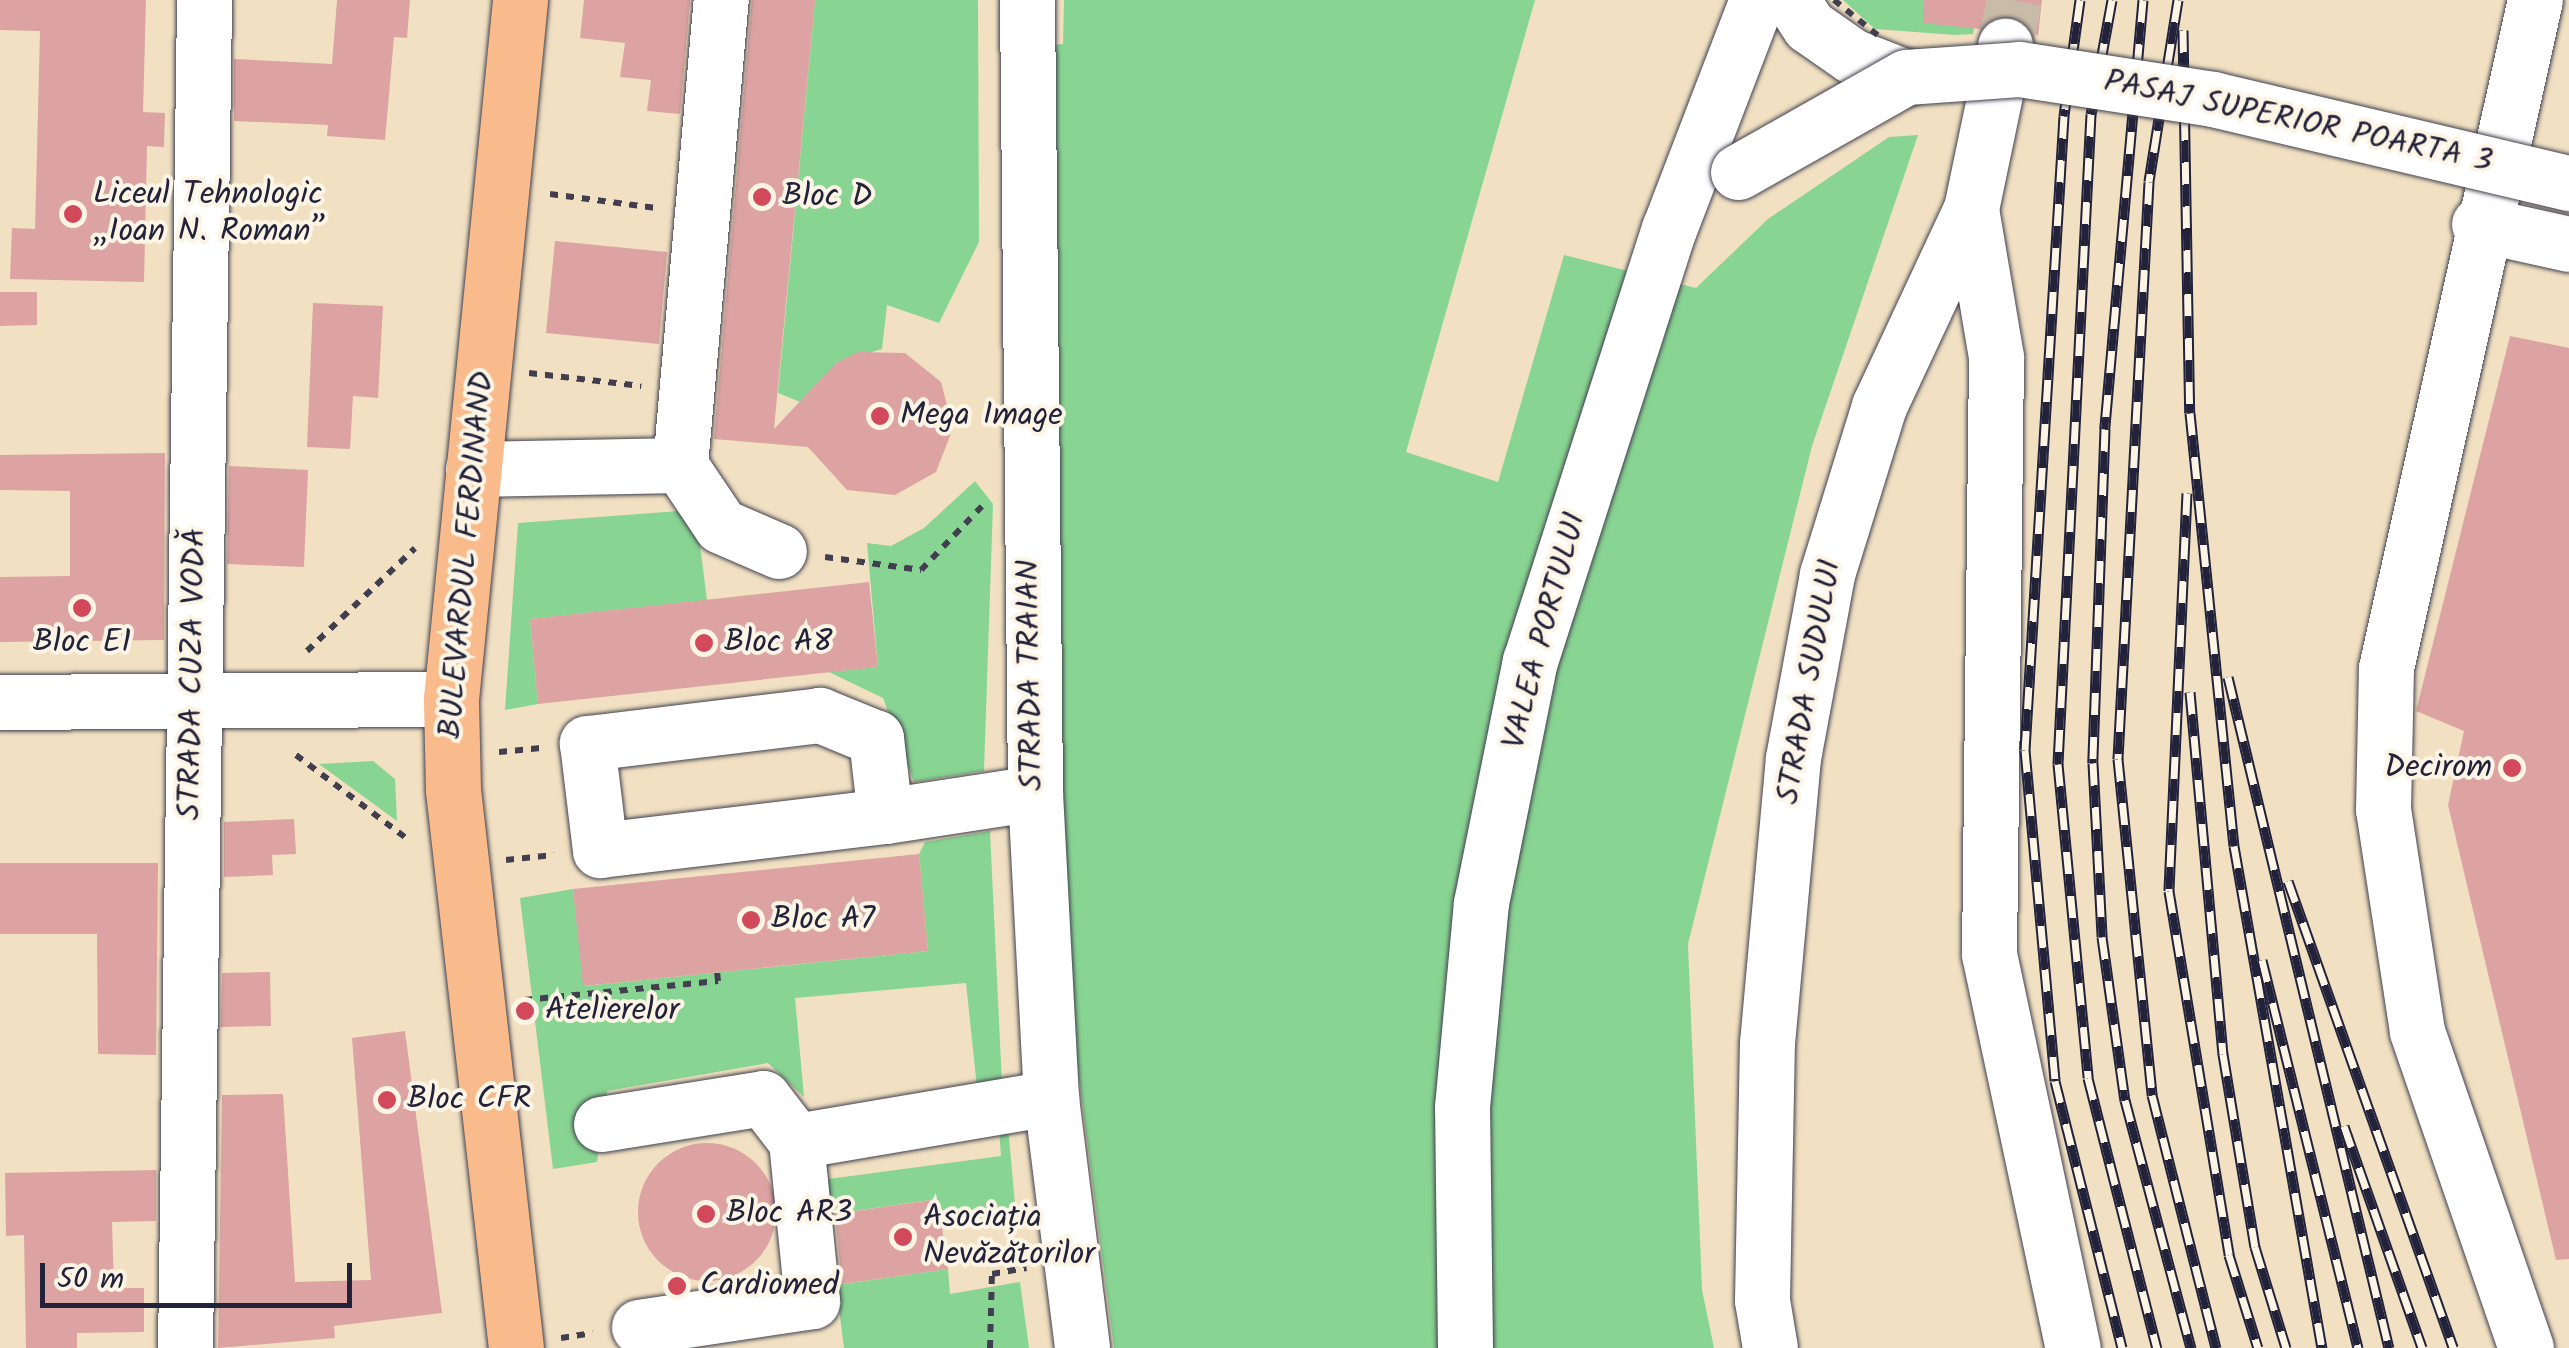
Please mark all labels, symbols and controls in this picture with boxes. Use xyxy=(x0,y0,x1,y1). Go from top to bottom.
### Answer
street label: PASAJ SUPERIOR POARTA 3 xyxy=(2100,63,2496,183)
place label: Liceul Tehnologic „Ioan N. Roman” xyxy=(93,177,326,252)
place label: Bloc D xyxy=(782,178,872,216)
marker: Bloc D xyxy=(751,186,773,208)
marker: Liceul Tehnologic „Ioan N. Roman” xyxy=(62,203,84,225)
street label: BULEVARDUL FERDINAND xyxy=(433,369,503,741)
place label: Mega Image xyxy=(900,397,1063,435)
marker: Mega Image xyxy=(869,405,891,427)
street label: VALEA PORTULUI xyxy=(1496,508,1596,754)
street label: STRADA CUZA VODĂ xyxy=(172,528,216,820)
street label: STRADA SUDULUI xyxy=(1771,557,1851,807)
street label: STRADA TRAIAN xyxy=(1011,559,1053,791)
marker: Bloc E1 xyxy=(71,597,93,619)
place label: Bloc E1 xyxy=(33,624,131,662)
place label: Bloc A8 xyxy=(724,624,833,662)
marker: Bloc A8 xyxy=(693,632,715,654)
place label: Decirom xyxy=(2385,749,2492,787)
marker: Decirom xyxy=(2501,757,2523,779)
place label: Bloc A7 xyxy=(771,901,875,939)
marker: Bloc A7 xyxy=(740,909,762,931)
place label: Atelierelor xyxy=(545,992,679,1030)
marker: Atelierelor xyxy=(514,1000,536,1022)
place label: Bloc CFR xyxy=(407,1081,531,1119)
marker: Bloc CFR xyxy=(376,1089,398,1111)
place label: Bloc AR3 xyxy=(726,1195,852,1233)
place label: Asociația Nevăzătorilor xyxy=(923,1200,1095,1275)
marker: Bloc AR3 xyxy=(695,1203,717,1225)
marker: Asociația Nevăzătorilor xyxy=(892,1226,914,1248)
scale bar xyxy=(45,1243,358,1305)
text: 50 m xyxy=(57,1256,124,1304)
place label: Cardiomed xyxy=(700,1267,839,1305)
marker: Cardiomed xyxy=(664,1273,690,1299)

